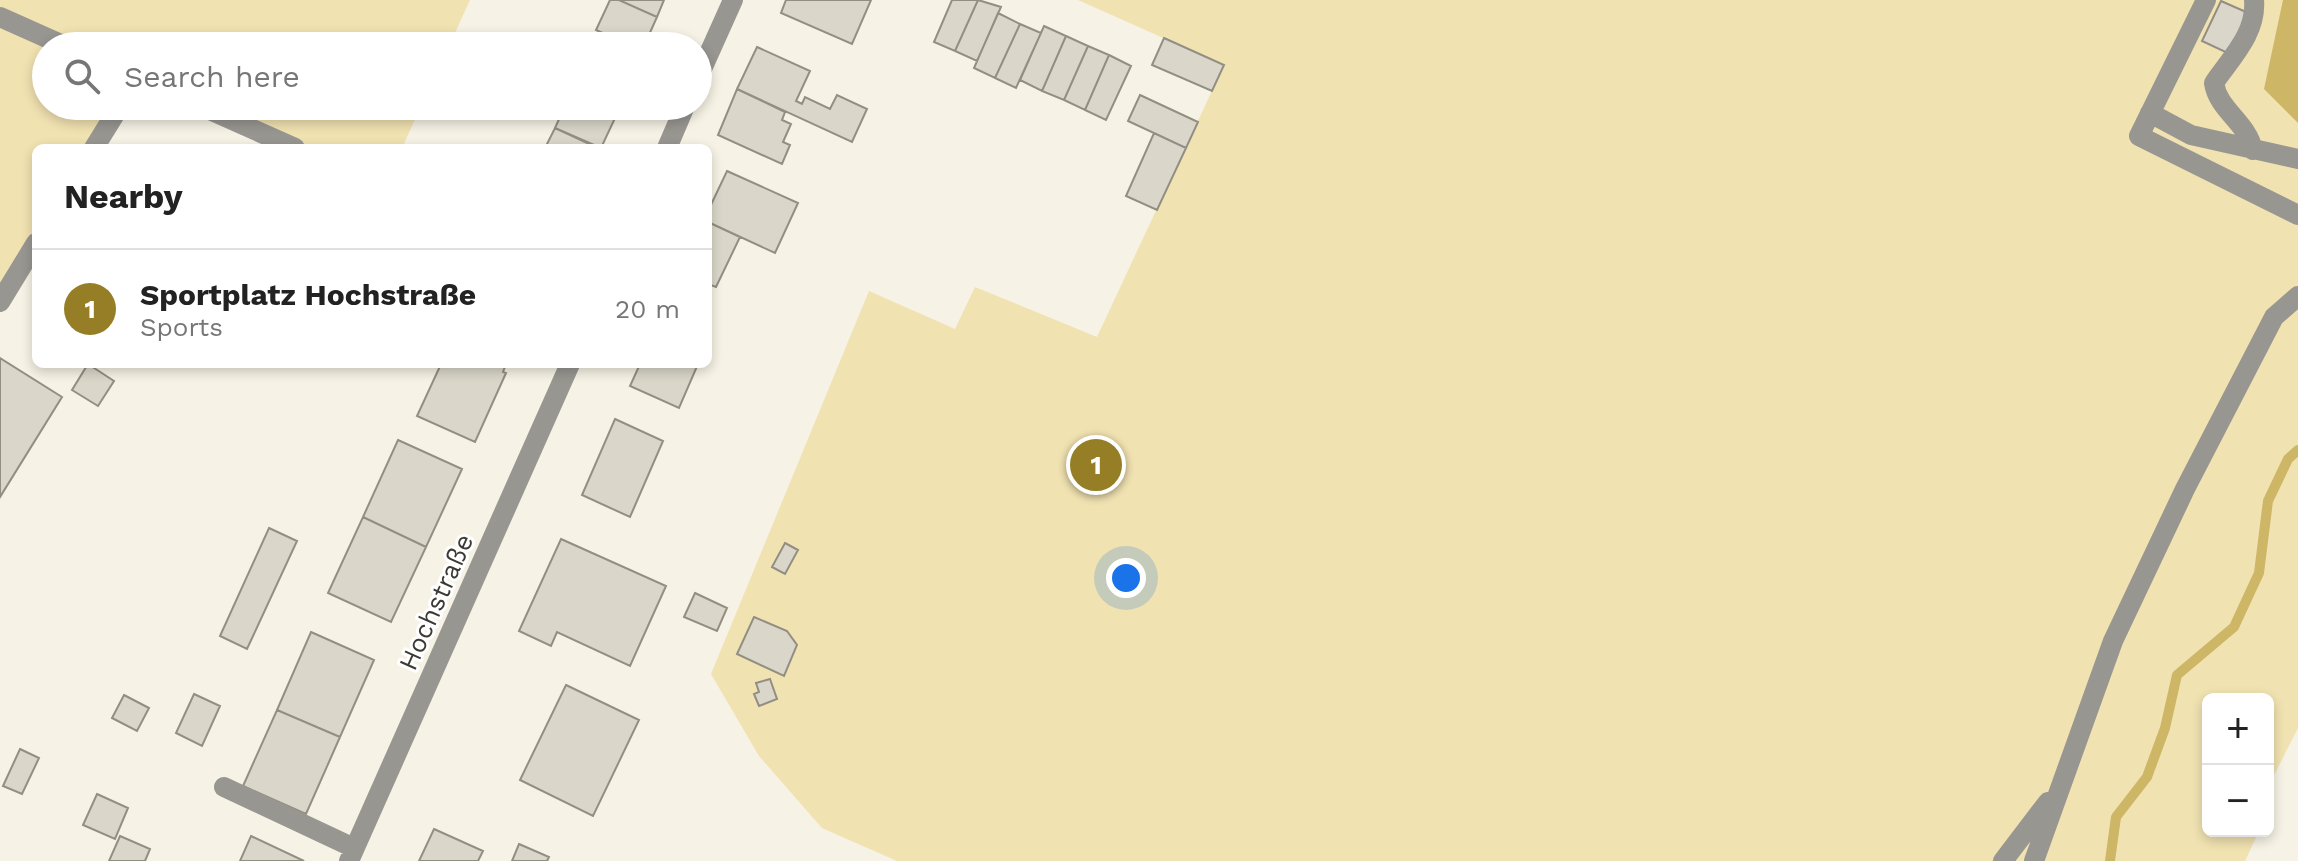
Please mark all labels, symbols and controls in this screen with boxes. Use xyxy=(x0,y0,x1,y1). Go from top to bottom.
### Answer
search box xyxy=(32,32,712,120)
icon: search xyxy=(60,54,104,98)
text: Search here xyxy=(124,59,300,94)
text: Nearby xyxy=(64,176,183,216)
text: Sportplatz Hochstraße xyxy=(140,277,476,312)
text: 1 xyxy=(84,294,96,324)
text: 20 m xyxy=(615,294,680,324)
text: Sports xyxy=(140,312,223,342)
pin: 1 xyxy=(1070,435,1122,495)
street label: Hochstraße xyxy=(393,529,479,675)
your location xyxy=(1106,558,1146,598)
map controls xyxy=(2202,693,2274,837)
button: + xyxy=(2202,693,2274,765)
button: − xyxy=(2202,765,2274,837)

